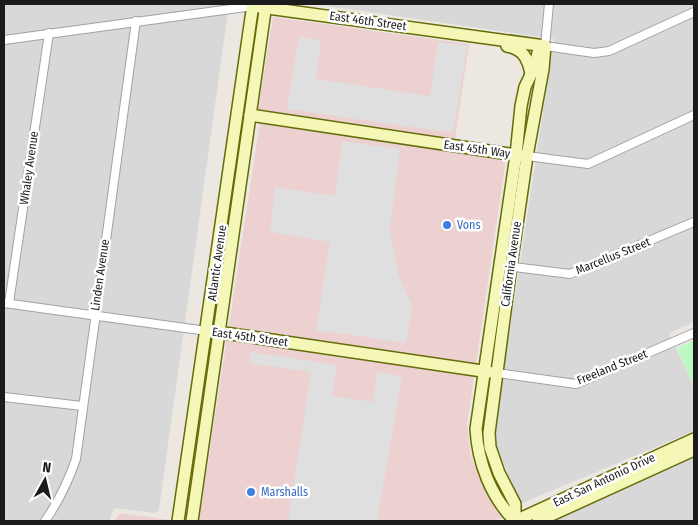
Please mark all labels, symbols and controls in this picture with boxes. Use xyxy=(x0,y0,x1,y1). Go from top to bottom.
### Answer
street label: East 46th Street xyxy=(329,9,407,33)
street label: Whaley Avenue xyxy=(17,130,41,206)
street label: East 45th Way xyxy=(443,137,512,161)
place label: Vons xyxy=(457,218,481,232)
marker: Vons xyxy=(441,219,453,231)
street label: California Avenue xyxy=(498,220,524,308)
street label: Atlantic Avenue xyxy=(205,224,229,302)
street label: Marcellus Street xyxy=(574,235,652,277)
street label: Linden Avenue xyxy=(88,238,112,312)
street label: East 45th Street xyxy=(211,325,289,349)
street label: Freeland Street xyxy=(575,347,649,387)
street label: East San Antonio Drive xyxy=(551,450,657,510)
north arrow xyxy=(20,455,70,505)
text: N xyxy=(41,459,52,477)
place label: Marshalls xyxy=(261,485,308,499)
marker: Marshalls xyxy=(245,486,257,498)

